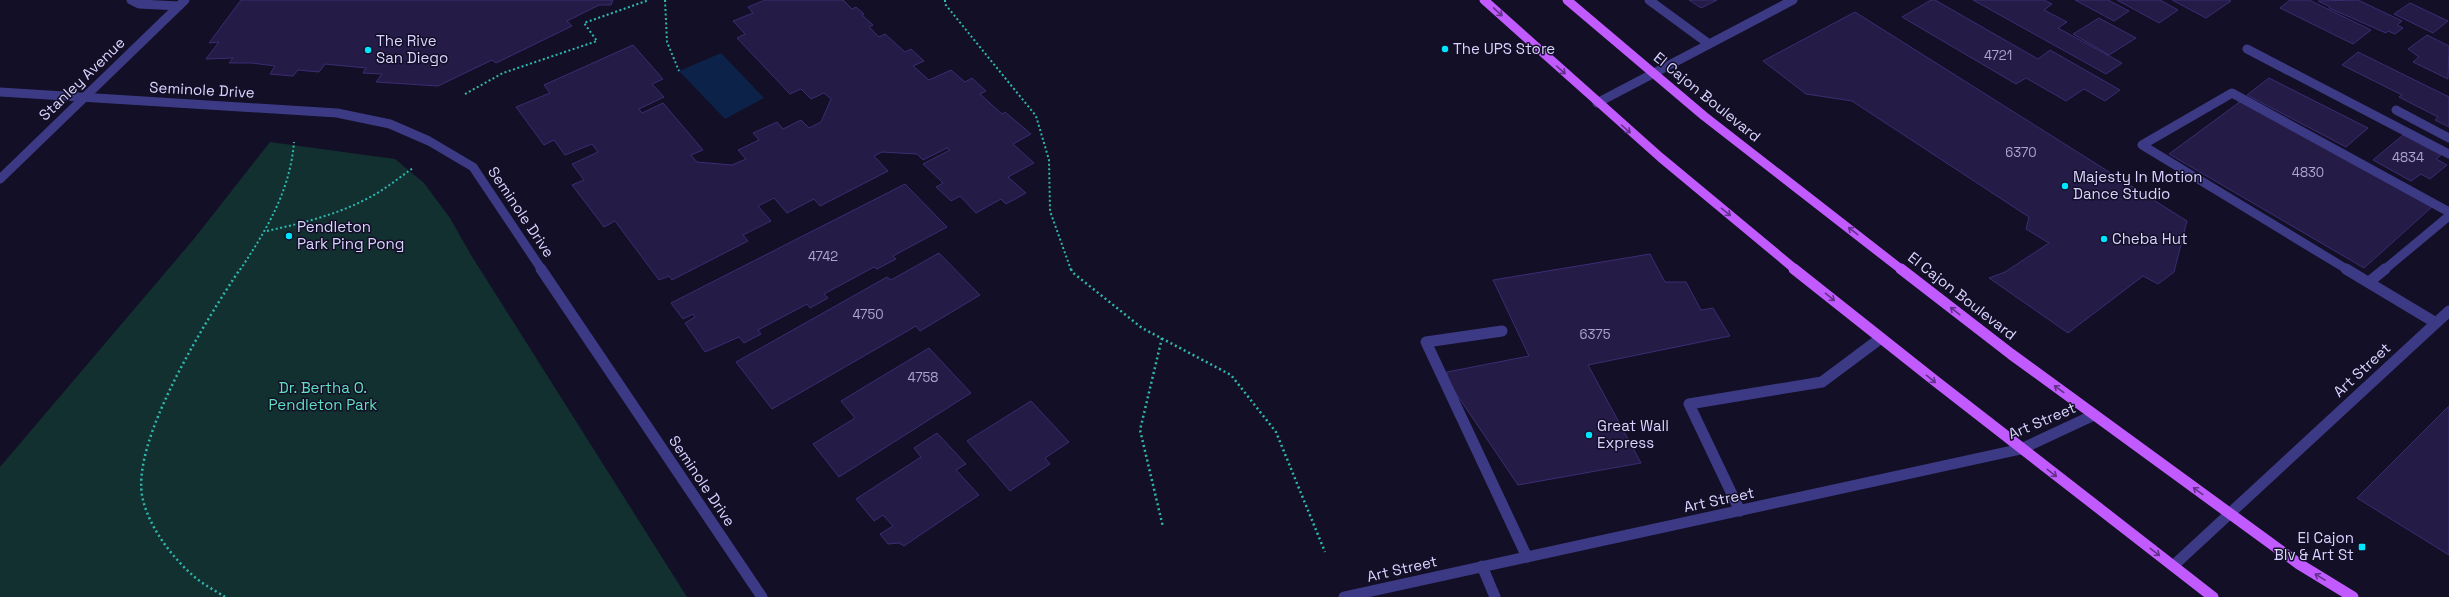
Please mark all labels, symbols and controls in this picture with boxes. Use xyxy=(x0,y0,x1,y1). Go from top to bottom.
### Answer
one-way arrow xyxy=(1493,8,1503,17)
place label: The Rive San Diego xyxy=(376,31,448,67)
street label: Stanley Avenue xyxy=(35,33,129,124)
place label: The UPS Store xyxy=(1453,39,1555,58)
marker: The UPS Store xyxy=(1440,44,1450,54)
marker: The Rive San Diego xyxy=(363,45,373,55)
house number: 4721 xyxy=(1984,47,2012,64)
street label: El Cajon Boulevard xyxy=(1650,48,1765,146)
one-way arrow xyxy=(1555,65,1565,74)
street label: Seminole Drive xyxy=(149,77,255,102)
one-way arrow xyxy=(1621,124,1631,134)
house number: 6370 xyxy=(2005,144,2037,161)
house number: 4834 xyxy=(2392,149,2424,166)
street label: Seminole Drive xyxy=(484,163,559,261)
house number: 4830 xyxy=(2292,164,2324,181)
place label: Majesty In Motion Dance Studio xyxy=(2073,167,2203,203)
marker: Majesty In Motion Dance Studio xyxy=(2060,181,2070,191)
one-way arrow xyxy=(1720,208,1731,216)
place label: Pendleton Park Ping Pong xyxy=(297,217,404,253)
one-way arrow xyxy=(1847,227,1858,236)
place label: Cheba Hut xyxy=(2112,229,2188,248)
marker: Pendleton Park Ping Pong xyxy=(284,231,294,241)
marker: Cheba Hut xyxy=(2099,234,2109,244)
street label: El Cajon Boulevard xyxy=(1904,247,2020,344)
house number: 4742 xyxy=(808,248,838,265)
one-way arrow xyxy=(1825,292,1836,301)
house number: 4750 xyxy=(852,306,884,323)
one-way arrow xyxy=(1950,307,1961,315)
house number: 6375 xyxy=(1580,326,1611,343)
street label: Art Street xyxy=(2329,338,2394,401)
house number: 4758 xyxy=(908,369,938,386)
one-way arrow xyxy=(1926,375,1937,383)
park label: Dr. Bertha O. Pendleton Park xyxy=(269,378,377,414)
one-way arrow xyxy=(2054,385,2065,393)
street label: Art Street xyxy=(2005,398,2079,443)
place label: Great Wall Express xyxy=(1597,416,1669,452)
marker: Great Wall Express xyxy=(1584,430,1594,440)
street label: Seminole Drive xyxy=(665,432,740,530)
one-way arrow xyxy=(2047,469,2058,477)
street label: Art Street xyxy=(1682,483,1756,516)
one-way arrow xyxy=(2193,487,2204,495)
place label: El Cajon Blv & Art St xyxy=(2274,528,2354,564)
marker: El Cajon Blv & Art St xyxy=(2357,542,2367,552)
one-way arrow xyxy=(2150,548,2161,557)
street label: Art Street xyxy=(1365,551,1439,586)
one-way arrow xyxy=(2314,572,2326,580)

